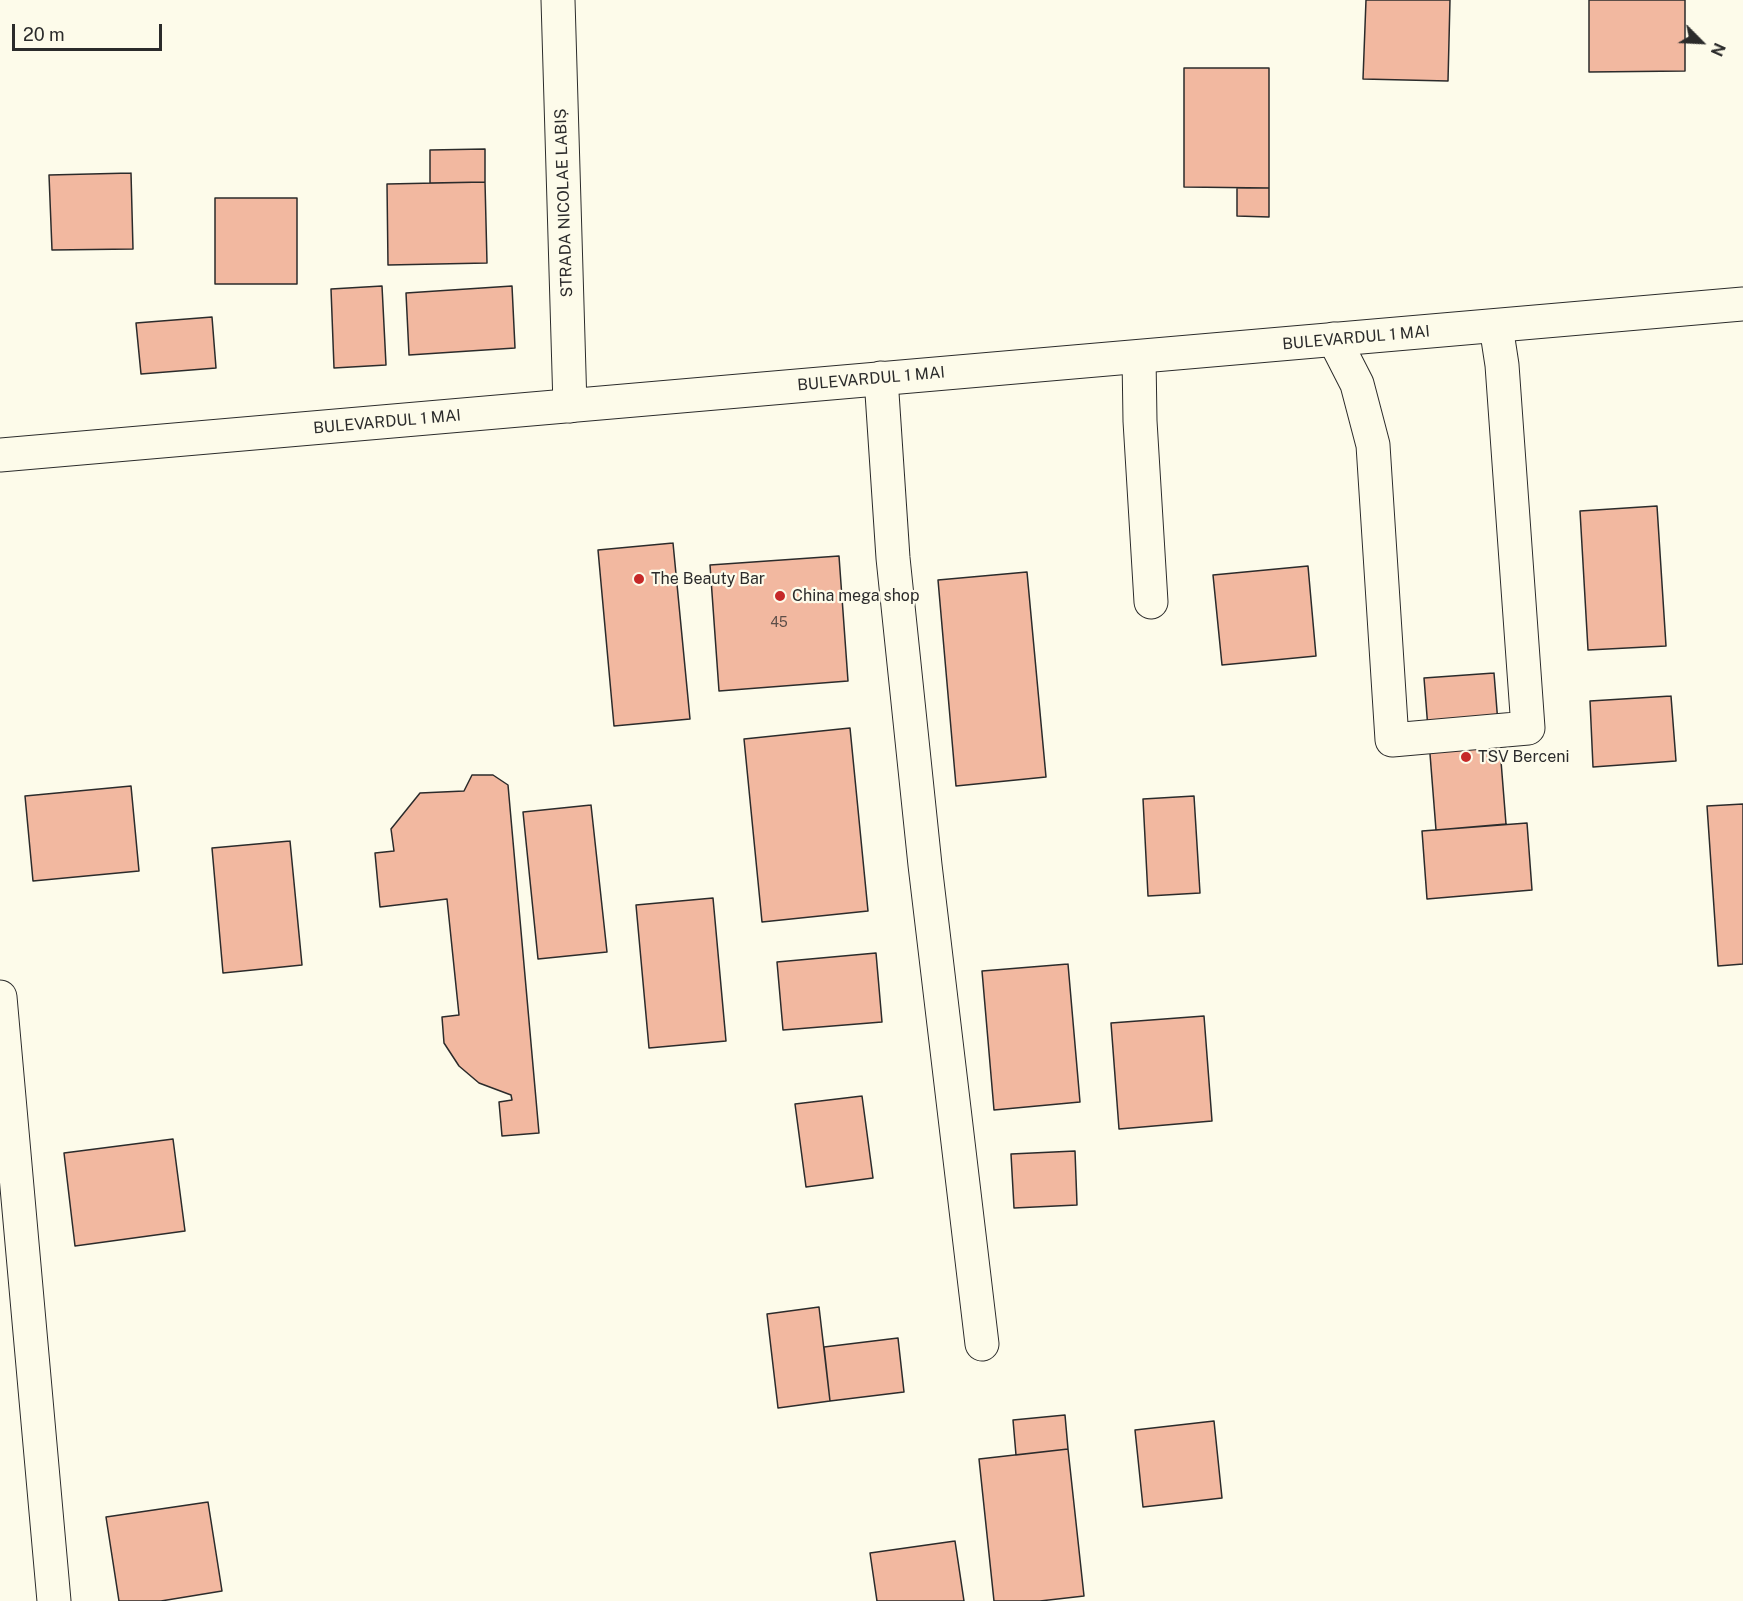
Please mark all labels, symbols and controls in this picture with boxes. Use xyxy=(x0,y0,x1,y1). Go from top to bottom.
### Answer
scale bar xyxy=(15,12,165,50)
north arrow xyxy=(1671,12,1731,72)
text: 20 m xyxy=(23,24,65,45)
text: N xyxy=(1707,40,1729,59)
street label: STRADA NICOLAE LABIȘ xyxy=(551,108,577,298)
street label: BULEVARDUL 1 MAI xyxy=(1281,322,1431,354)
street label: BULEVARDUL 1 MAI xyxy=(796,363,946,395)
street label: BULEVARDUL 1 MAI xyxy=(312,406,462,438)
place label: The Beauty Bar xyxy=(651,569,765,589)
marker: The Beauty Bar xyxy=(632,572,646,586)
place label: China mega shop xyxy=(792,586,919,606)
marker: China mega shop xyxy=(773,589,787,603)
house number: 45 xyxy=(770,615,788,631)
place label: TSV Berceni xyxy=(1478,747,1569,767)
marker: TSV Berceni xyxy=(1459,750,1473,764)

